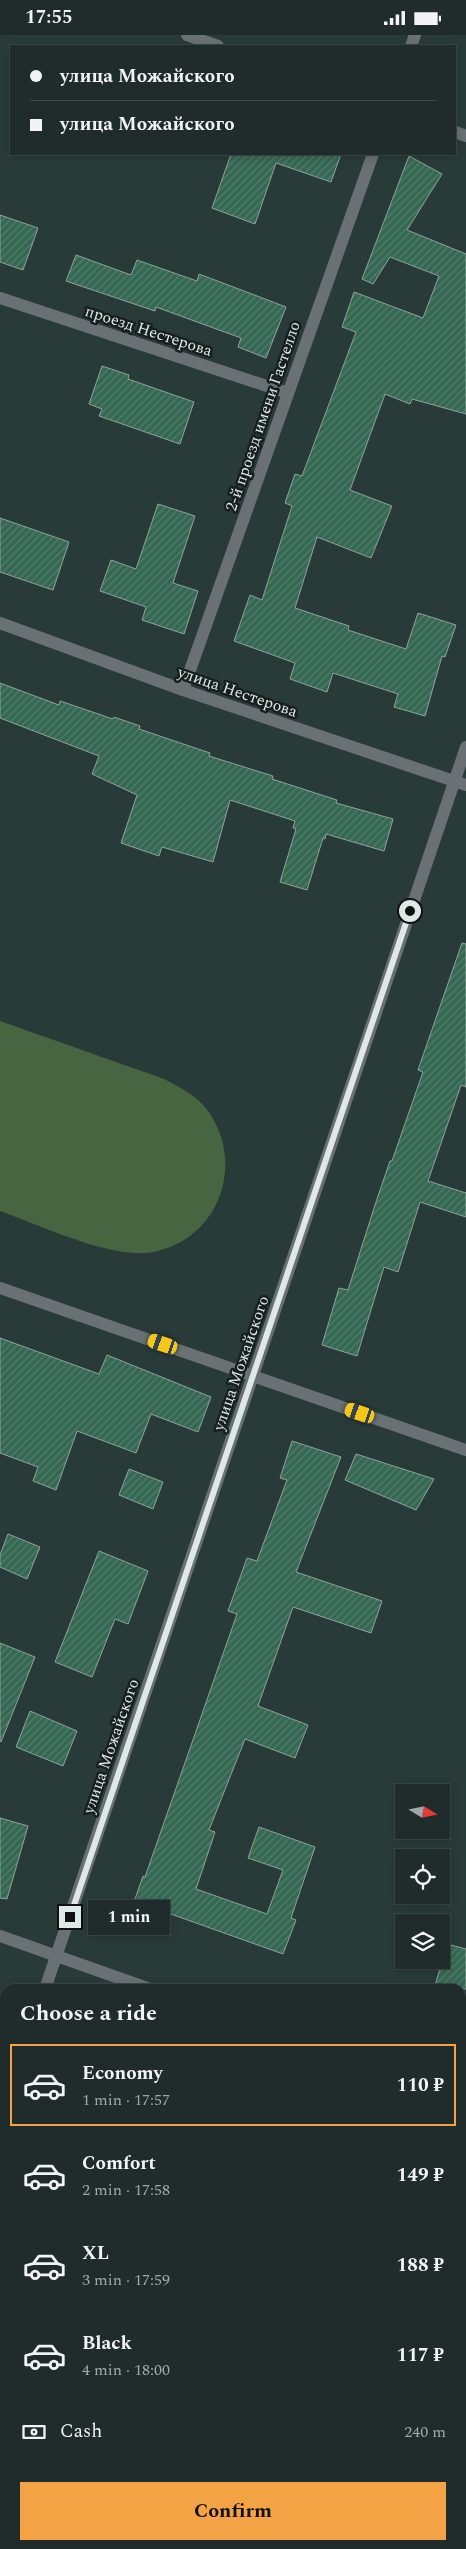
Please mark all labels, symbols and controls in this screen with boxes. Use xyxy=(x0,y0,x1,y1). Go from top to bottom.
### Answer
text: 17:55 xyxy=(25,3,73,32)
text: улица Можайского xyxy=(60,62,235,91)
text: улица Можайского xyxy=(60,110,235,139)
street label: проезд Нестерова xyxy=(82,299,216,363)
street label: 2-й проезд имени Гастелло xyxy=(219,318,307,515)
street label: улица Нестерова xyxy=(174,660,301,724)
route start xyxy=(399,900,421,922)
street label: улица Можайского xyxy=(206,1293,275,1435)
car xyxy=(146,1332,179,1356)
car xyxy=(343,1401,376,1425)
street label: улица Можайского xyxy=(76,1676,145,1818)
north arrow xyxy=(395,1784,450,1839)
map controls xyxy=(395,1784,450,1969)
button: locate xyxy=(395,1849,450,1904)
callout: 1 min xyxy=(88,1899,170,1935)
text: 1 min xyxy=(108,1905,150,1929)
route end xyxy=(59,1906,81,1928)
button: layers xyxy=(395,1914,450,1969)
text: Choose a ride xyxy=(20,1997,157,2030)
text: Economy xyxy=(82,2059,163,2088)
icon: car xyxy=(22,2063,67,2108)
text: 110 ₽ xyxy=(397,2071,444,2100)
text: 1 min · 17:57 xyxy=(82,2088,170,2112)
text: Comfort xyxy=(82,2149,156,2178)
icon: car xyxy=(22,2153,67,2198)
text: 149 ₽ xyxy=(397,2161,444,2190)
text: 2 min · 17:58 xyxy=(82,2178,170,2202)
text: XL xyxy=(82,2239,109,2268)
icon: car xyxy=(22,2243,67,2288)
text: 188 ₽ xyxy=(397,2251,444,2280)
text: 3 min · 17:59 xyxy=(82,2268,170,2292)
text: Black xyxy=(82,2329,132,2358)
icon: car xyxy=(22,2333,67,2378)
text: 117 ₽ xyxy=(397,2341,444,2370)
text: 4 min · 18:00 xyxy=(82,2358,170,2382)
text: Cash xyxy=(60,2417,102,2446)
icon: cash xyxy=(20,2418,48,2446)
text: 240 m xyxy=(404,2420,446,2444)
button: Confirm xyxy=(20,2482,446,2540)

